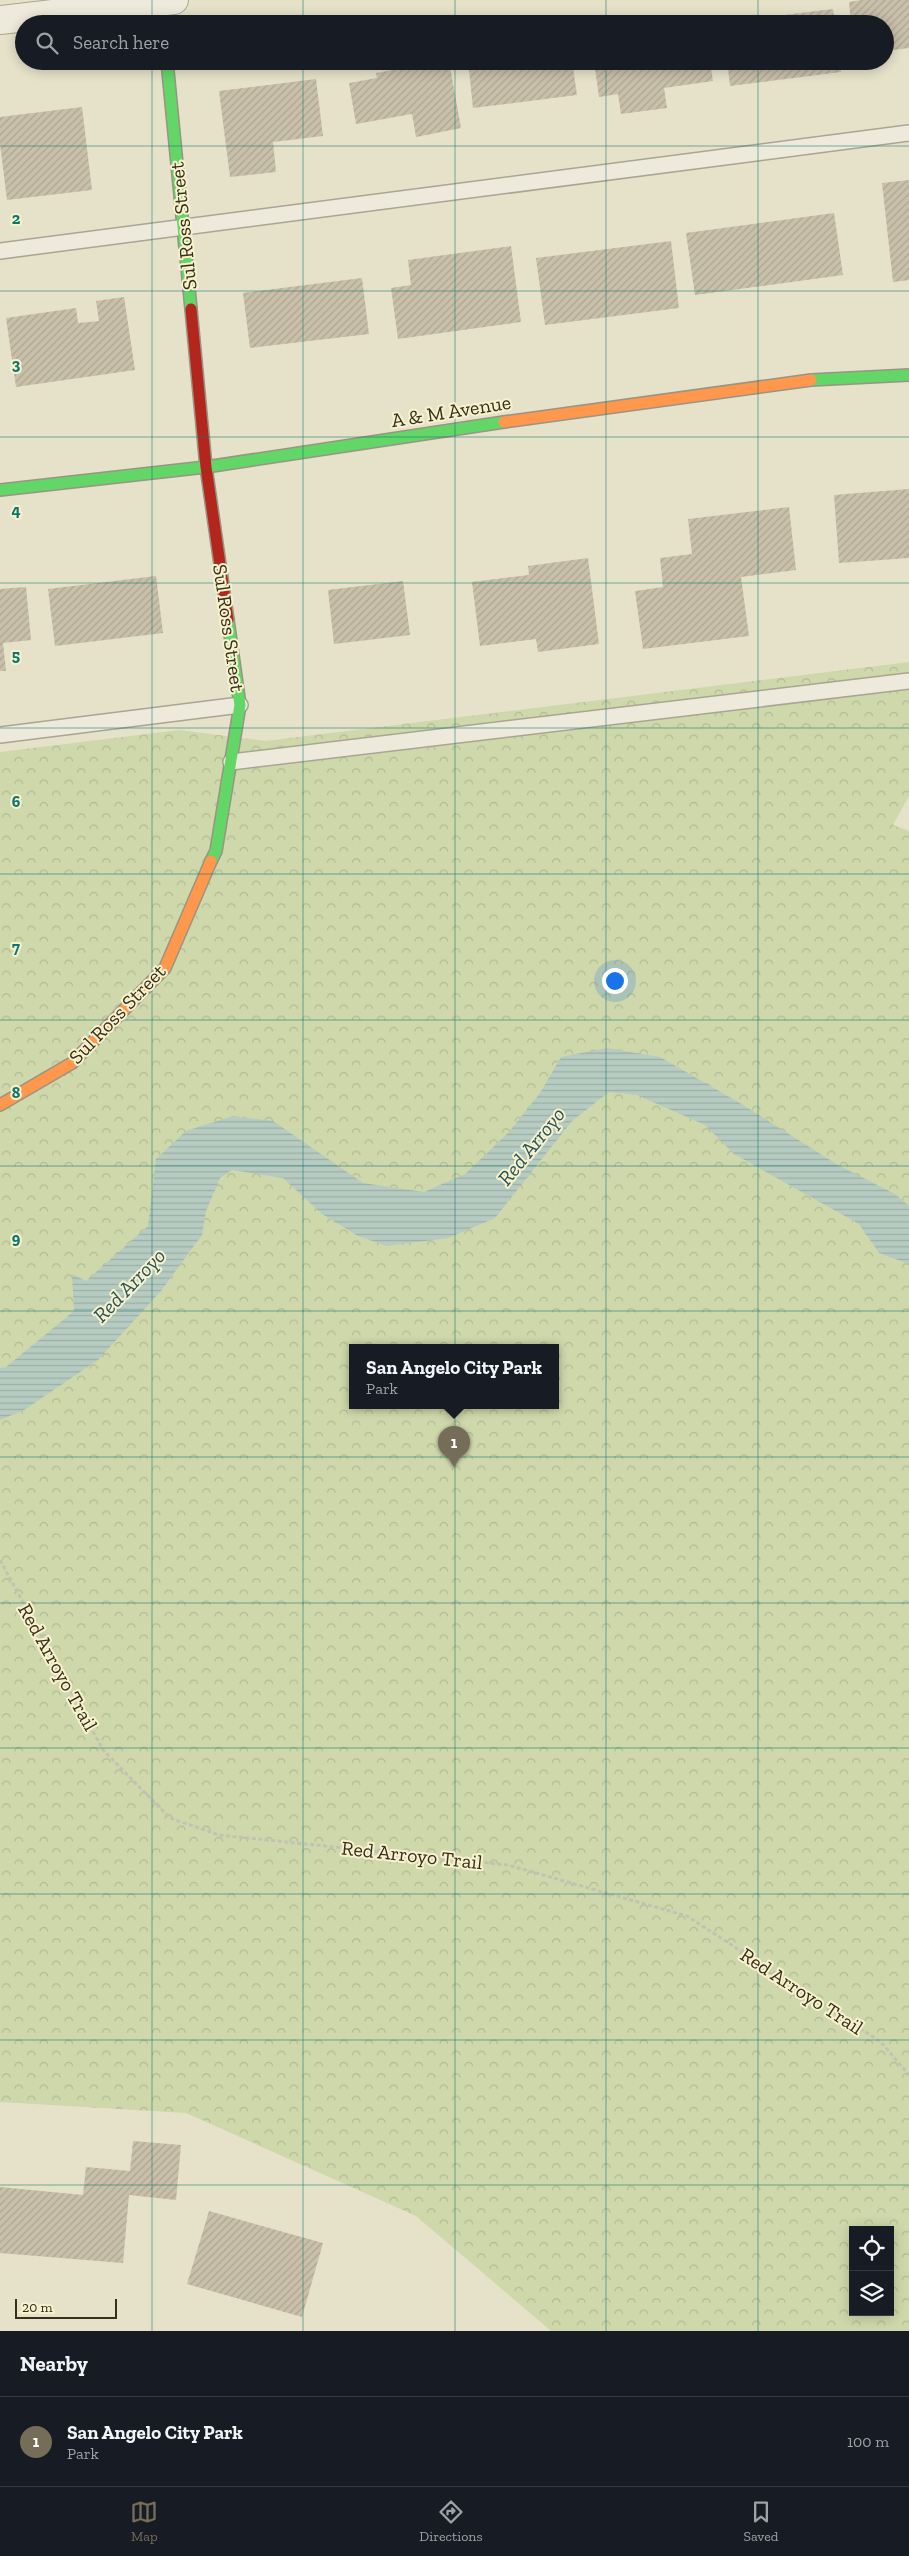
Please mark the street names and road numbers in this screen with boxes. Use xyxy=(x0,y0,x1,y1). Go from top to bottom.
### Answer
street label: Sul Ross Street xyxy=(164,160,202,291)
street label: A & M Avenue xyxy=(389,390,513,432)
street label: Sul Ross Street xyxy=(208,563,250,694)
street label: Sul Ross Street xyxy=(64,959,171,1069)
street label: Red Arroyo Trail xyxy=(13,1599,103,1735)
street label: Red Arroyo Trail xyxy=(340,1836,484,1874)
street label: Red Arroyo Trail xyxy=(736,1942,868,2040)

